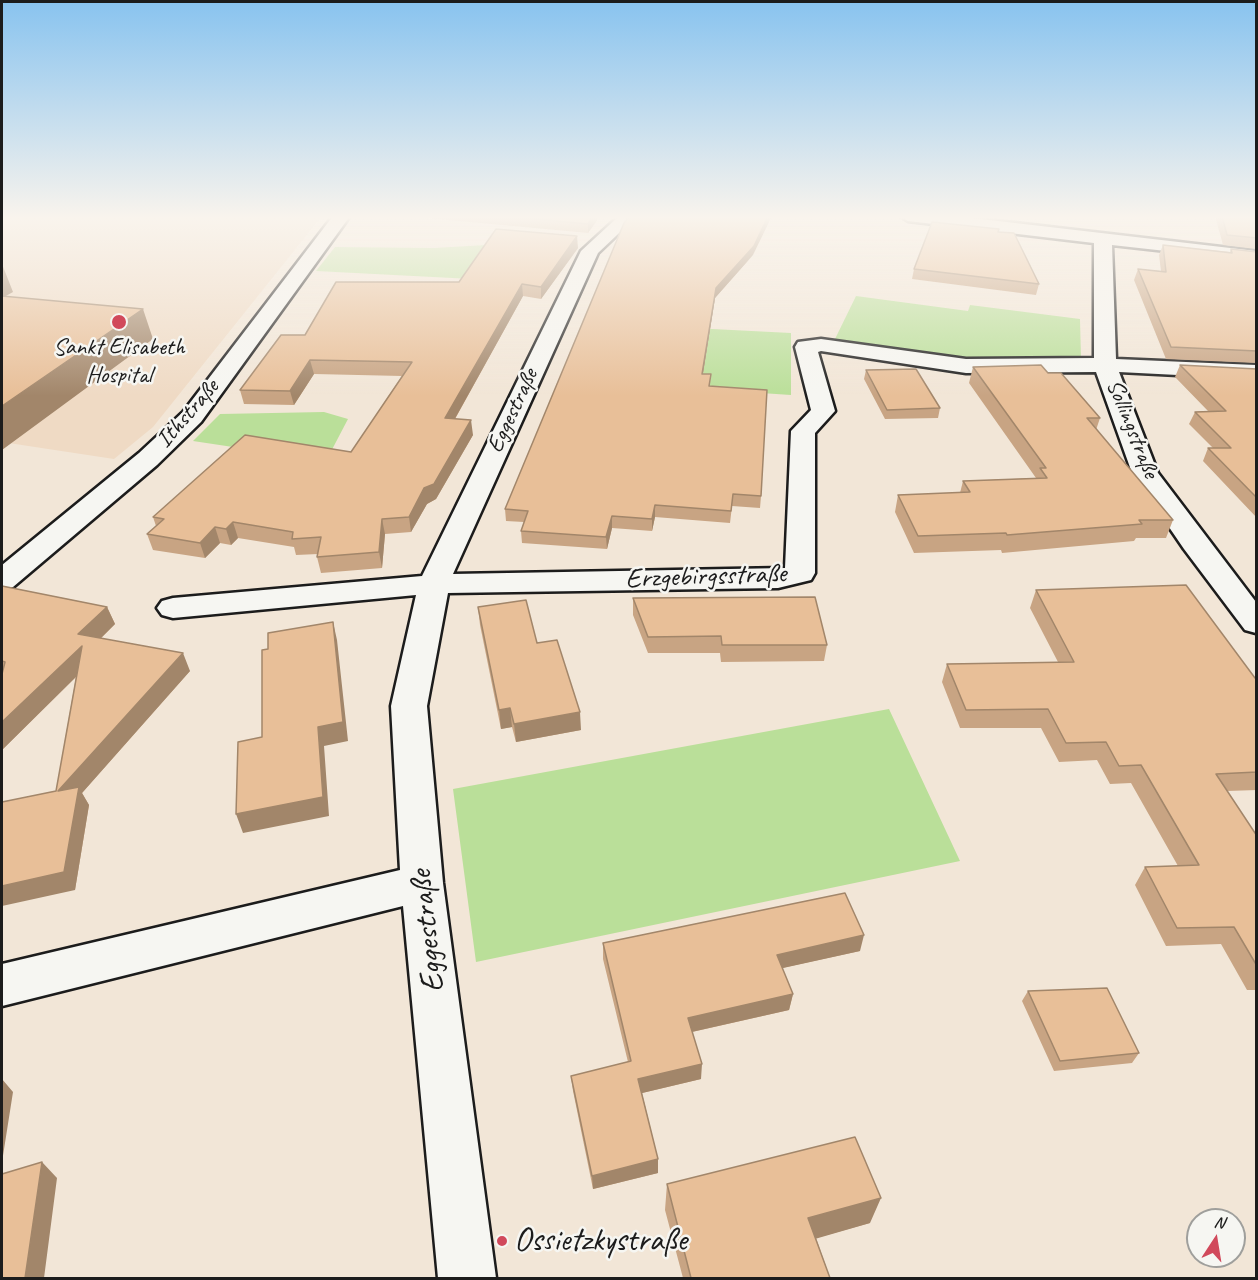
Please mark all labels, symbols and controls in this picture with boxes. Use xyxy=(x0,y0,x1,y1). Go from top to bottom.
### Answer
marker: Sankt Elisabeth Hospital xyxy=(110,313,128,331)
place label: Sankt Elisabeth Hospital xyxy=(53,334,185,390)
street label: Eggestraße xyxy=(481,364,545,458)
street label: Ithstraße xyxy=(150,374,226,454)
street label: Sollingstraße xyxy=(1099,375,1165,483)
street label: Erzgebirgsstraße xyxy=(625,557,787,597)
street label: Eggestraße xyxy=(402,868,454,994)
north arrow xyxy=(1186,1208,1246,1268)
text: N xyxy=(1212,1212,1226,1233)
place label: Ossietzkystraße xyxy=(514,1221,687,1261)
marker: Ossietzkystraße xyxy=(495,1234,509,1248)

